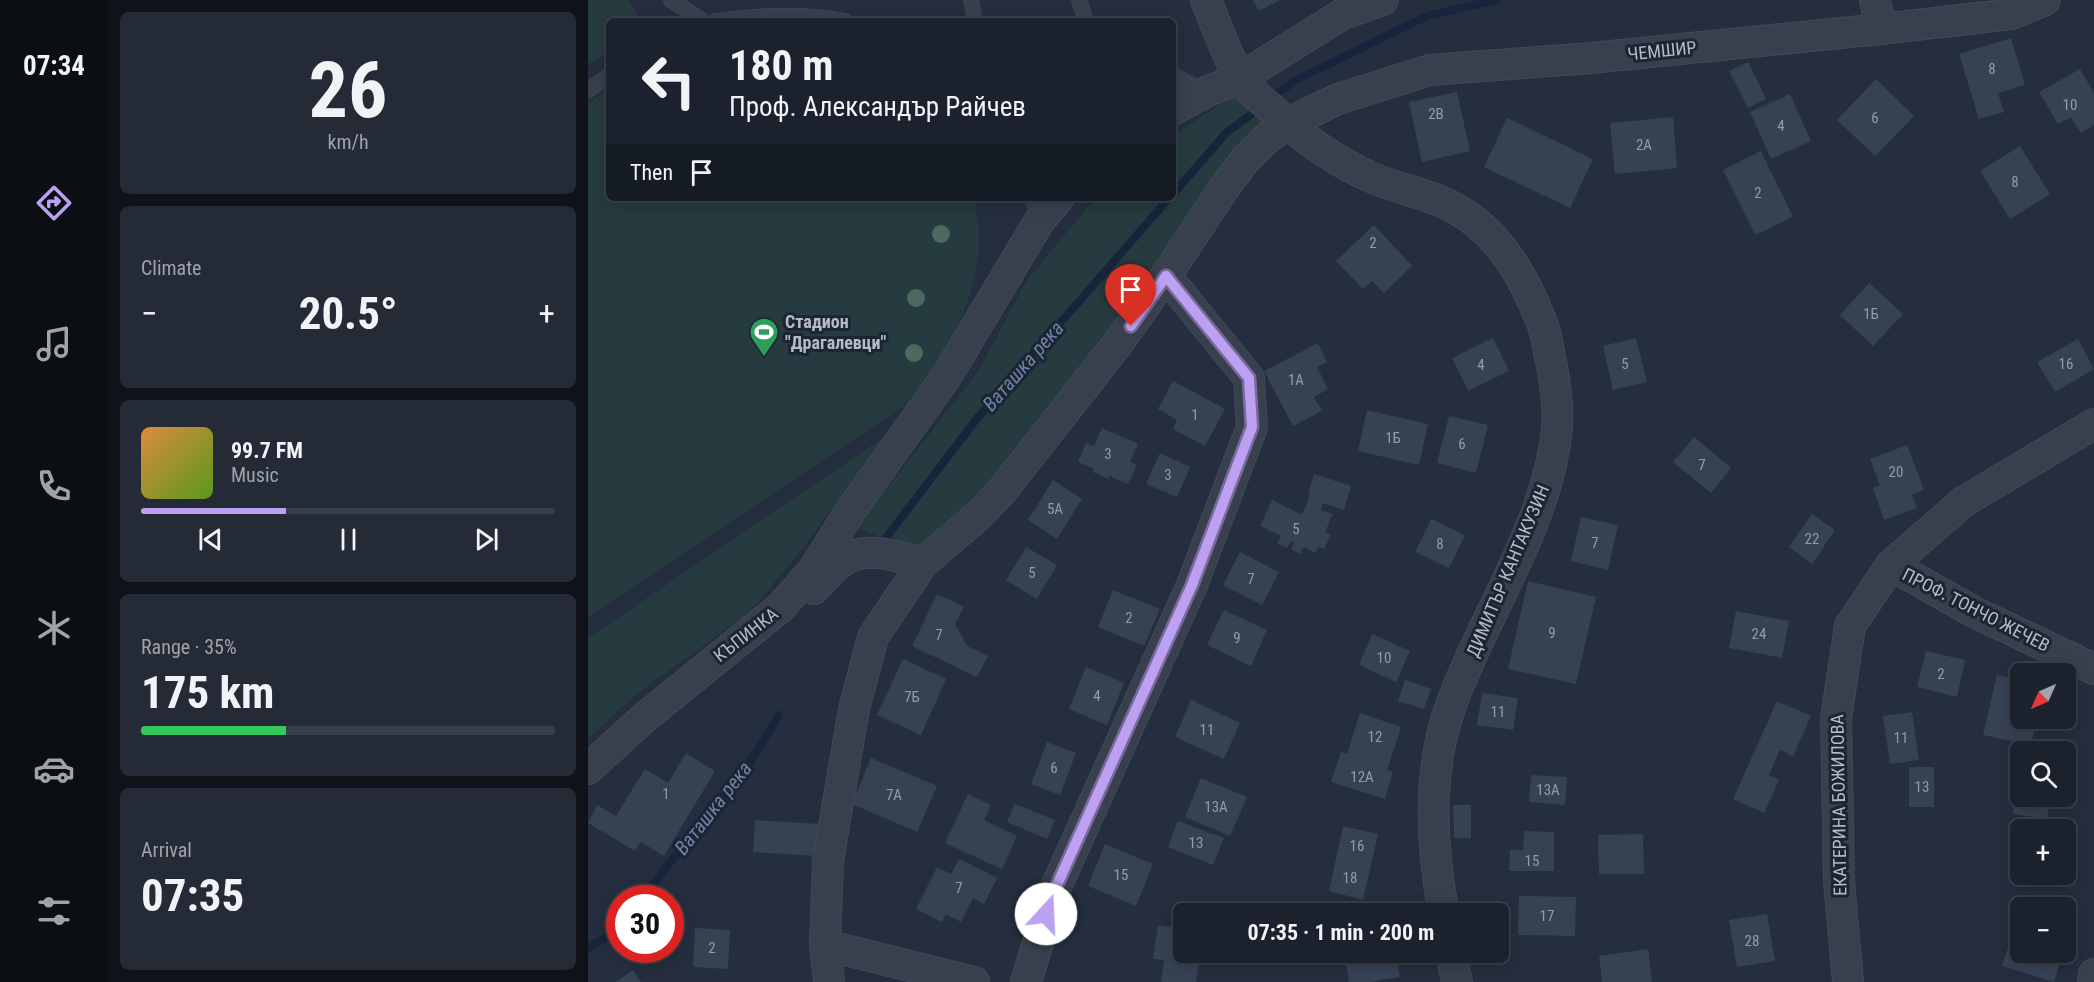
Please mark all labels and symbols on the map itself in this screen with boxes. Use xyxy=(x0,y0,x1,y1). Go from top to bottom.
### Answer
street label: ЧЕМШИР xyxy=(1626,36,1697,65)
house number: 8 xyxy=(1988,60,1996,78)
house number: 10 xyxy=(2063,96,2077,114)
house number: 2В xyxy=(1428,105,1444,123)
house number: 6 xyxy=(1871,109,1879,127)
house number: 4 xyxy=(1777,117,1785,135)
house number: 2А xyxy=(1636,136,1652,154)
house number: 8 xyxy=(2011,173,2019,191)
house number: 2 xyxy=(1754,184,1762,202)
house number: 2 xyxy=(1369,234,1377,252)
pin xyxy=(1105,264,1156,326)
house number: 1Б xyxy=(1863,305,1879,323)
place label: Стадион "Драгалевци" xyxy=(785,311,886,353)
sports icon: Стадион "Драгалевци" xyxy=(748,316,780,358)
water label: Ваташка река xyxy=(977,316,1069,416)
house number: 5 xyxy=(1621,355,1629,373)
house number: 16 xyxy=(2059,355,2073,373)
house number: 4 xyxy=(1477,356,1485,374)
house number: 1А xyxy=(1288,371,1304,389)
house number: 1 xyxy=(1191,406,1199,424)
house number: 1Б xyxy=(1385,429,1401,447)
house number: 6 xyxy=(1458,435,1466,453)
house number: 3 xyxy=(1104,445,1112,463)
house number: 7 xyxy=(1698,456,1706,474)
house number: 20 xyxy=(1889,463,1903,481)
house number: 3 xyxy=(1164,466,1172,484)
street label: ДИМИТЪР КАНТАКУЗИН xyxy=(1462,482,1553,660)
house number: 5А xyxy=(1047,500,1063,518)
house number: 5 xyxy=(1292,520,1300,538)
house number: 22 xyxy=(1805,530,1819,548)
house number: 7 xyxy=(1591,534,1599,552)
house number: 8 xyxy=(1436,535,1444,553)
street label: ПРОФ. ТОНЧО ЖЕЧЕВ xyxy=(1899,563,2053,656)
house number: 5 xyxy=(1028,564,1036,582)
house number: 7 xyxy=(1247,570,1255,588)
street label: КЪПИНКА xyxy=(709,603,783,666)
house number: 2 xyxy=(1125,609,1133,627)
house number: 9 xyxy=(1548,624,1556,642)
house number: 24 xyxy=(1752,625,1766,643)
house number: 7 xyxy=(935,626,943,644)
house number: 9 xyxy=(1233,629,1241,647)
house number: 10 xyxy=(1377,649,1391,667)
north arrow xyxy=(2010,663,2076,729)
house number: 2 xyxy=(1937,665,1945,683)
house number: 4 xyxy=(1093,687,1101,705)
house number: 7Б xyxy=(904,688,920,706)
house number: 11 xyxy=(1491,703,1505,721)
street label: ЕКАТЕРИНА БОЖИЛОВА xyxy=(1826,713,1851,896)
house number: 11 xyxy=(1200,721,1214,739)
house number: 12 xyxy=(1368,728,1382,746)
house number: 11 xyxy=(1894,729,1908,747)
water label: Ваташка река xyxy=(669,757,757,859)
house number: 6 xyxy=(1050,759,1058,777)
house number: 12А xyxy=(1350,768,1374,786)
house number: 13 xyxy=(1915,778,1929,796)
house number: 13А xyxy=(1536,781,1560,799)
house number: 1 xyxy=(662,785,670,803)
house number: 7А xyxy=(886,786,902,804)
house number: 13А xyxy=(1204,798,1228,816)
house number: 13 xyxy=(1189,834,1203,852)
house number: 16 xyxy=(1350,837,1364,855)
house number: 15 xyxy=(1525,852,1539,870)
house number: 15 xyxy=(1114,866,1128,884)
house number: 18 xyxy=(1343,869,1357,887)
house number: 7 xyxy=(955,879,963,897)
position arrow xyxy=(1014,882,1078,946)
speed limit sign: 30 xyxy=(606,885,684,963)
house number: 17 xyxy=(1540,907,1554,925)
house number: 28 xyxy=(1745,932,1759,950)
house number: 2 xyxy=(708,939,716,957)

